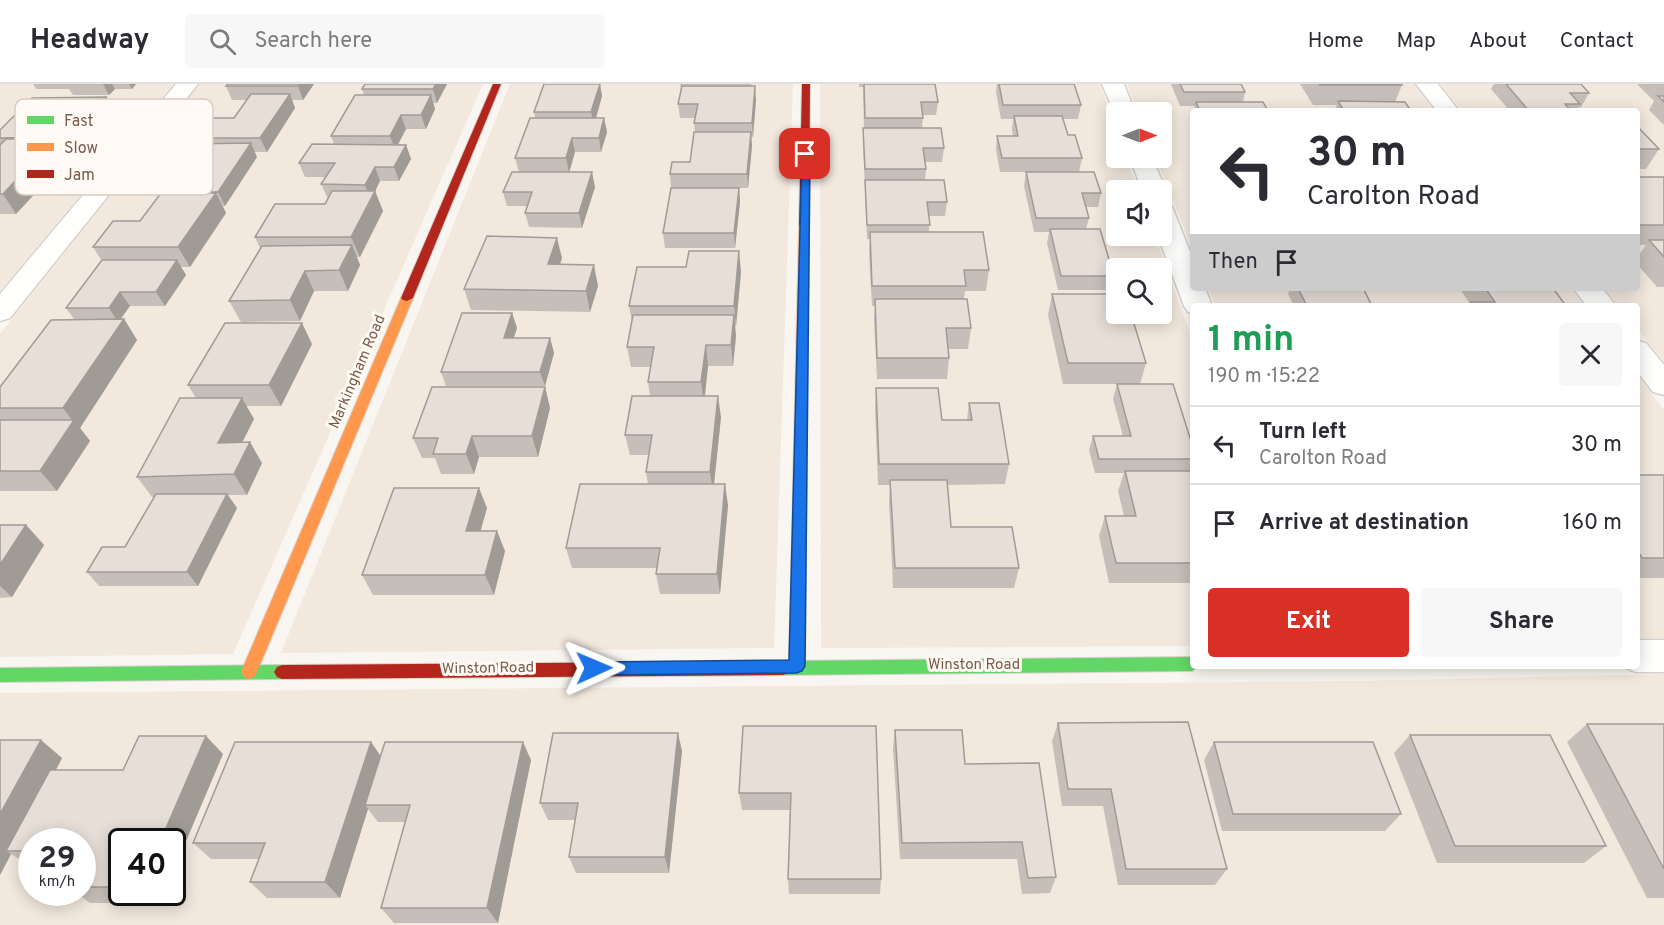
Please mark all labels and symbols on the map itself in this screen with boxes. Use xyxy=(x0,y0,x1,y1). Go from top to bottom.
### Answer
legend xyxy=(15,99,213,195)
north arrow xyxy=(1106,102,1172,168)
text: Fast xyxy=(64,112,94,132)
pin xyxy=(779,128,830,179)
text: Slow xyxy=(64,139,98,159)
text: Jam xyxy=(64,166,95,186)
street label: Markingham Road xyxy=(325,312,391,432)
position arrow xyxy=(562,636,626,700)
street label: Winston Road xyxy=(928,656,1020,675)
street label: Winston Road xyxy=(442,659,534,679)
speed limit sign: 40 xyxy=(108,828,186,906)

